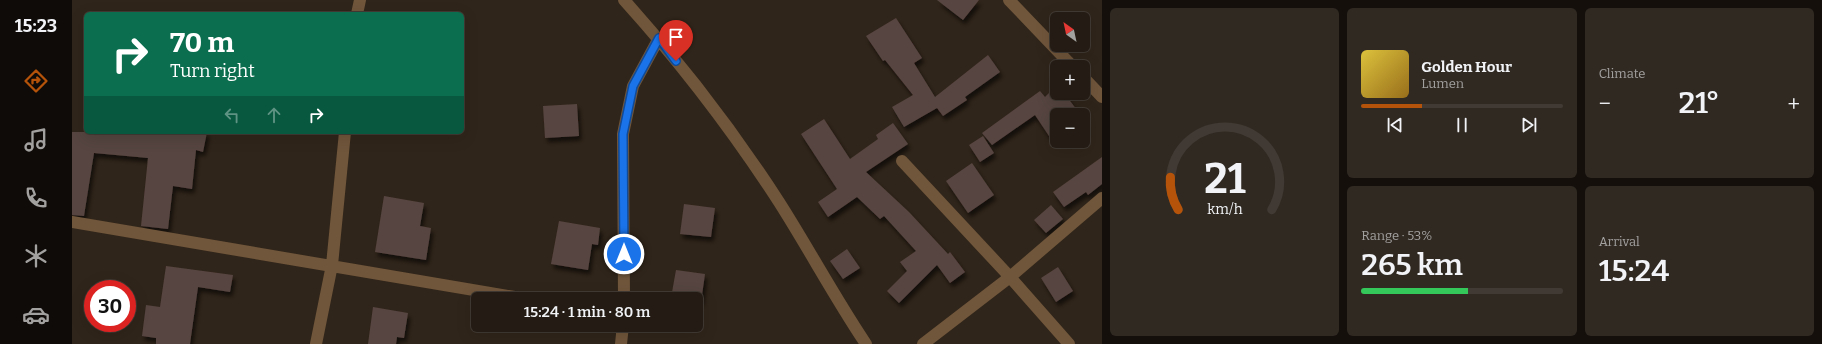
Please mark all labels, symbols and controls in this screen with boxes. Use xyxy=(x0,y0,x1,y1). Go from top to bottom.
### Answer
north arrow xyxy=(1050,12,1090,52)
map controls xyxy=(1050,12,1090,148)
text: 15:23 xyxy=(15,15,57,37)
pin xyxy=(659,20,693,61)
text: 70 m xyxy=(170,26,234,59)
icon: arrive xyxy=(665,26,687,48)
icon: right xyxy=(104,28,156,80)
text: Golden Hour xyxy=(1421,58,1512,76)
text: Turn right xyxy=(170,60,255,82)
button: + xyxy=(1050,60,1090,100)
text: Climate xyxy=(1599,66,1645,81)
icon: directions xyxy=(22,67,50,95)
text: Lumen xyxy=(1421,76,1464,91)
text: 21° xyxy=(1678,85,1720,121)
text: − xyxy=(1599,90,1611,117)
text: + xyxy=(1787,90,1800,117)
icon: left xyxy=(221,104,243,126)
icon: ahead xyxy=(263,104,285,126)
icon: right xyxy=(305,104,327,126)
button: − xyxy=(1050,108,1090,148)
icon: previous xyxy=(1384,114,1406,136)
icon: pause xyxy=(1451,114,1473,136)
icon: next xyxy=(1518,114,1540,136)
icon: music xyxy=(22,126,50,154)
text: 21 xyxy=(1204,154,1245,204)
icon: phone xyxy=(22,184,50,212)
text: km/h xyxy=(1207,201,1242,218)
text: Range · 53% xyxy=(1361,228,1432,243)
position arrow xyxy=(603,233,645,275)
text: Arrival xyxy=(1599,234,1640,249)
icon: climate xyxy=(22,242,50,270)
text: 265 km xyxy=(1361,247,1463,283)
text: 15:24 xyxy=(1599,253,1669,289)
speed limit sign: 30 xyxy=(84,280,136,332)
icon: car xyxy=(22,301,50,329)
text: 15:24 · 1 min · 80 m xyxy=(524,303,650,321)

